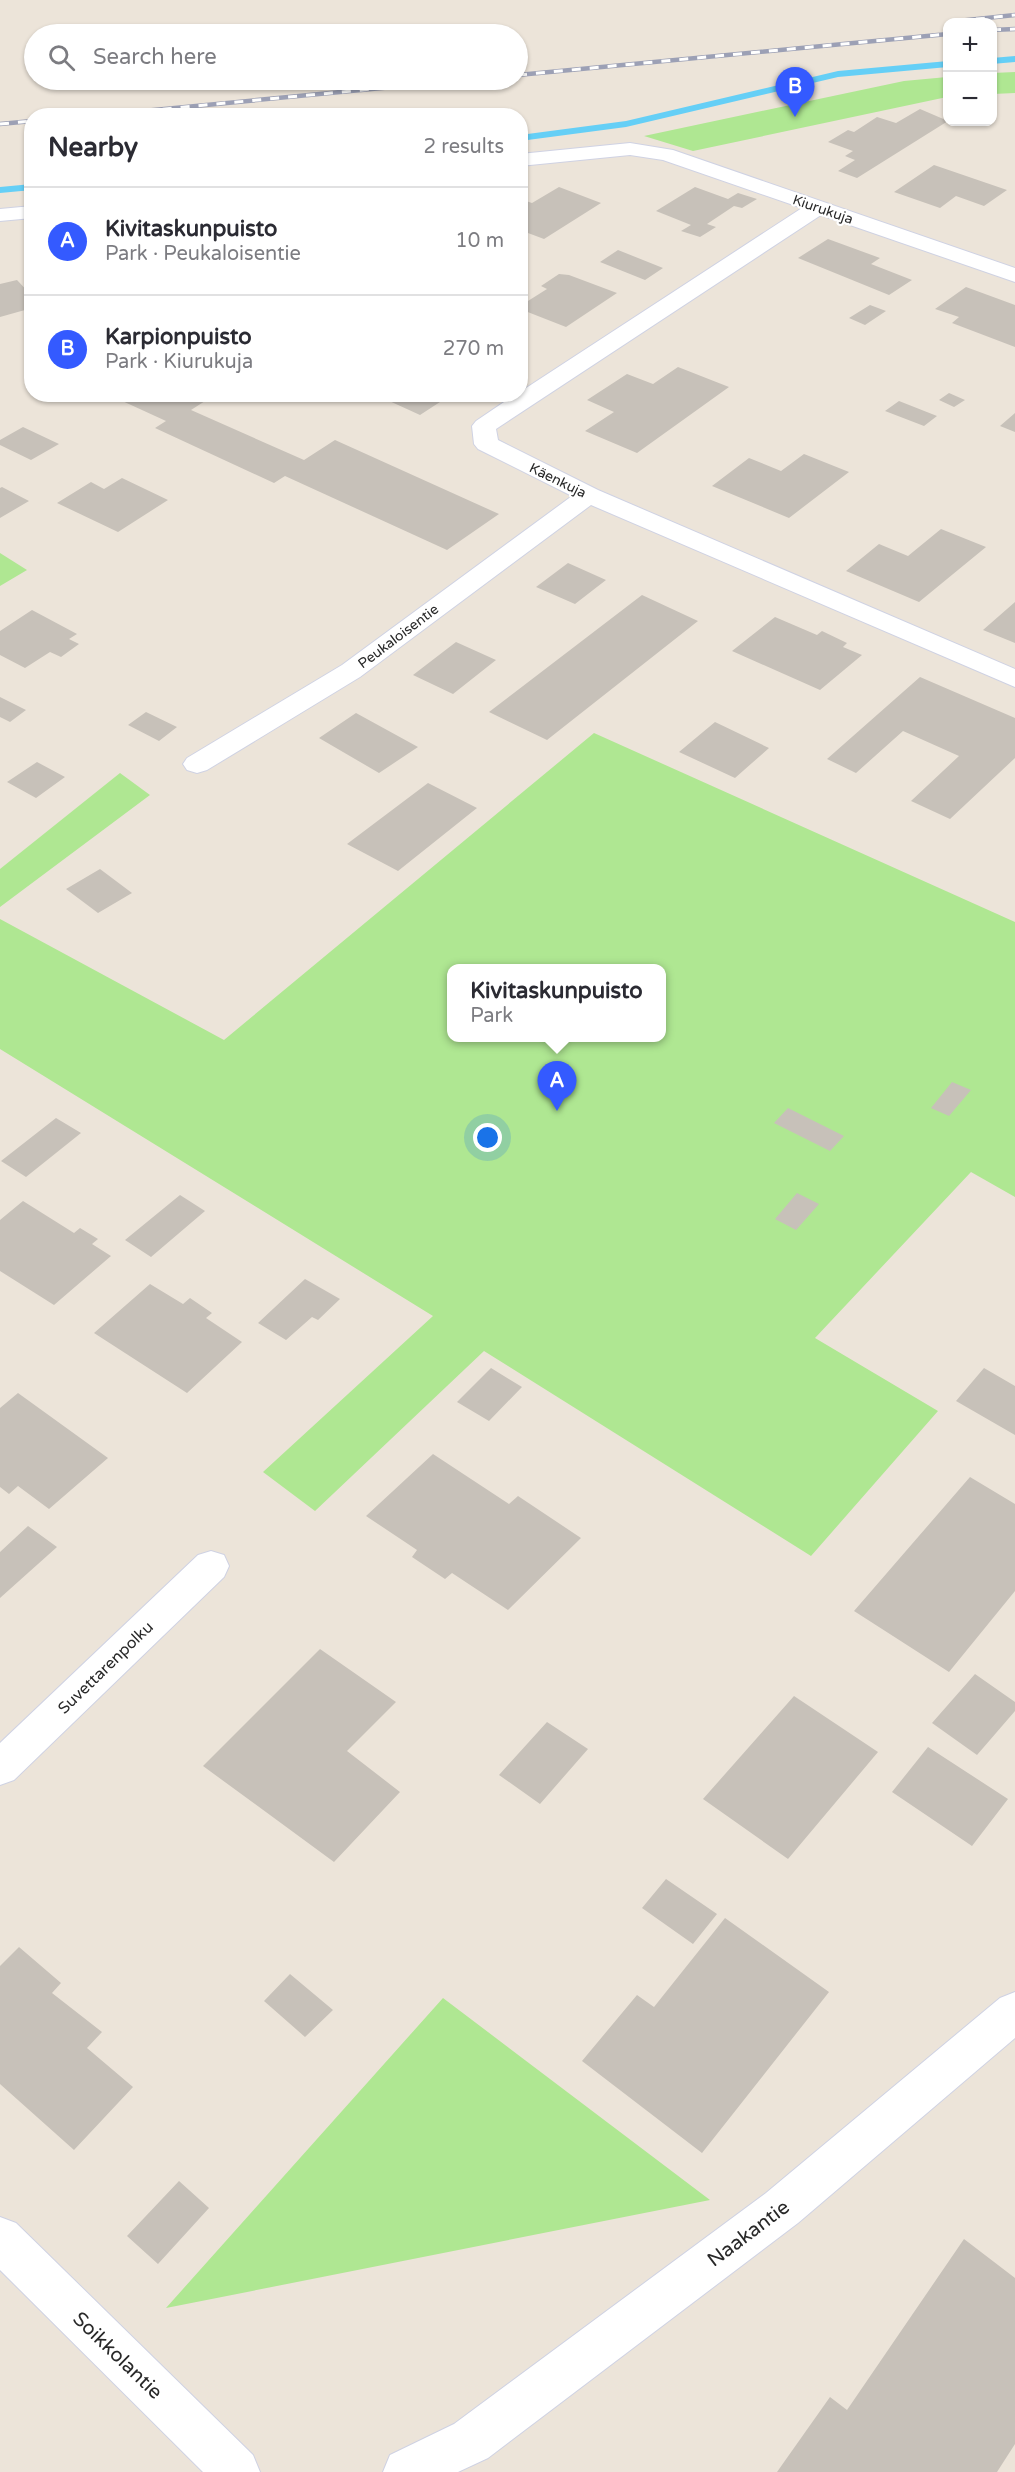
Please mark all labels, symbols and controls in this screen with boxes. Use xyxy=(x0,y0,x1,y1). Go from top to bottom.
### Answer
map controls xyxy=(943,18,997,126)
button: + xyxy=(943,18,997,72)
search box xyxy=(24,24,528,90)
icon: search xyxy=(45,41,78,74)
text: Search here xyxy=(93,44,217,70)
pin: B xyxy=(776,68,814,117)
button: − xyxy=(943,72,997,126)
text: Nearby xyxy=(48,132,138,163)
text: 2 results xyxy=(424,135,504,159)
street label: Kiurukuja xyxy=(790,191,855,228)
text: Kivitaskunpuisto xyxy=(105,216,277,242)
text: A xyxy=(60,229,75,253)
text: 10 m xyxy=(455,229,504,253)
text: Park · Peukaloisentie xyxy=(105,242,301,266)
text: Karpionpuisto xyxy=(105,324,252,350)
text: B xyxy=(61,337,74,361)
text: 270 m xyxy=(443,337,504,361)
text: Park · Kiurukuja xyxy=(105,350,253,374)
street label: Käenkuja xyxy=(527,459,589,502)
street label: Peukaloisentie xyxy=(355,601,442,672)
popup xyxy=(447,964,666,1042)
text: Kivitaskunpuisto xyxy=(470,978,643,1004)
text: Park xyxy=(470,1004,513,1028)
pin: A xyxy=(538,1062,576,1111)
your location xyxy=(473,1123,502,1152)
street label: Suvettarenpolku xyxy=(54,1617,158,1718)
street label: Naakantie xyxy=(703,2195,794,2272)
street label: Soikkolantie xyxy=(67,2307,167,2404)

